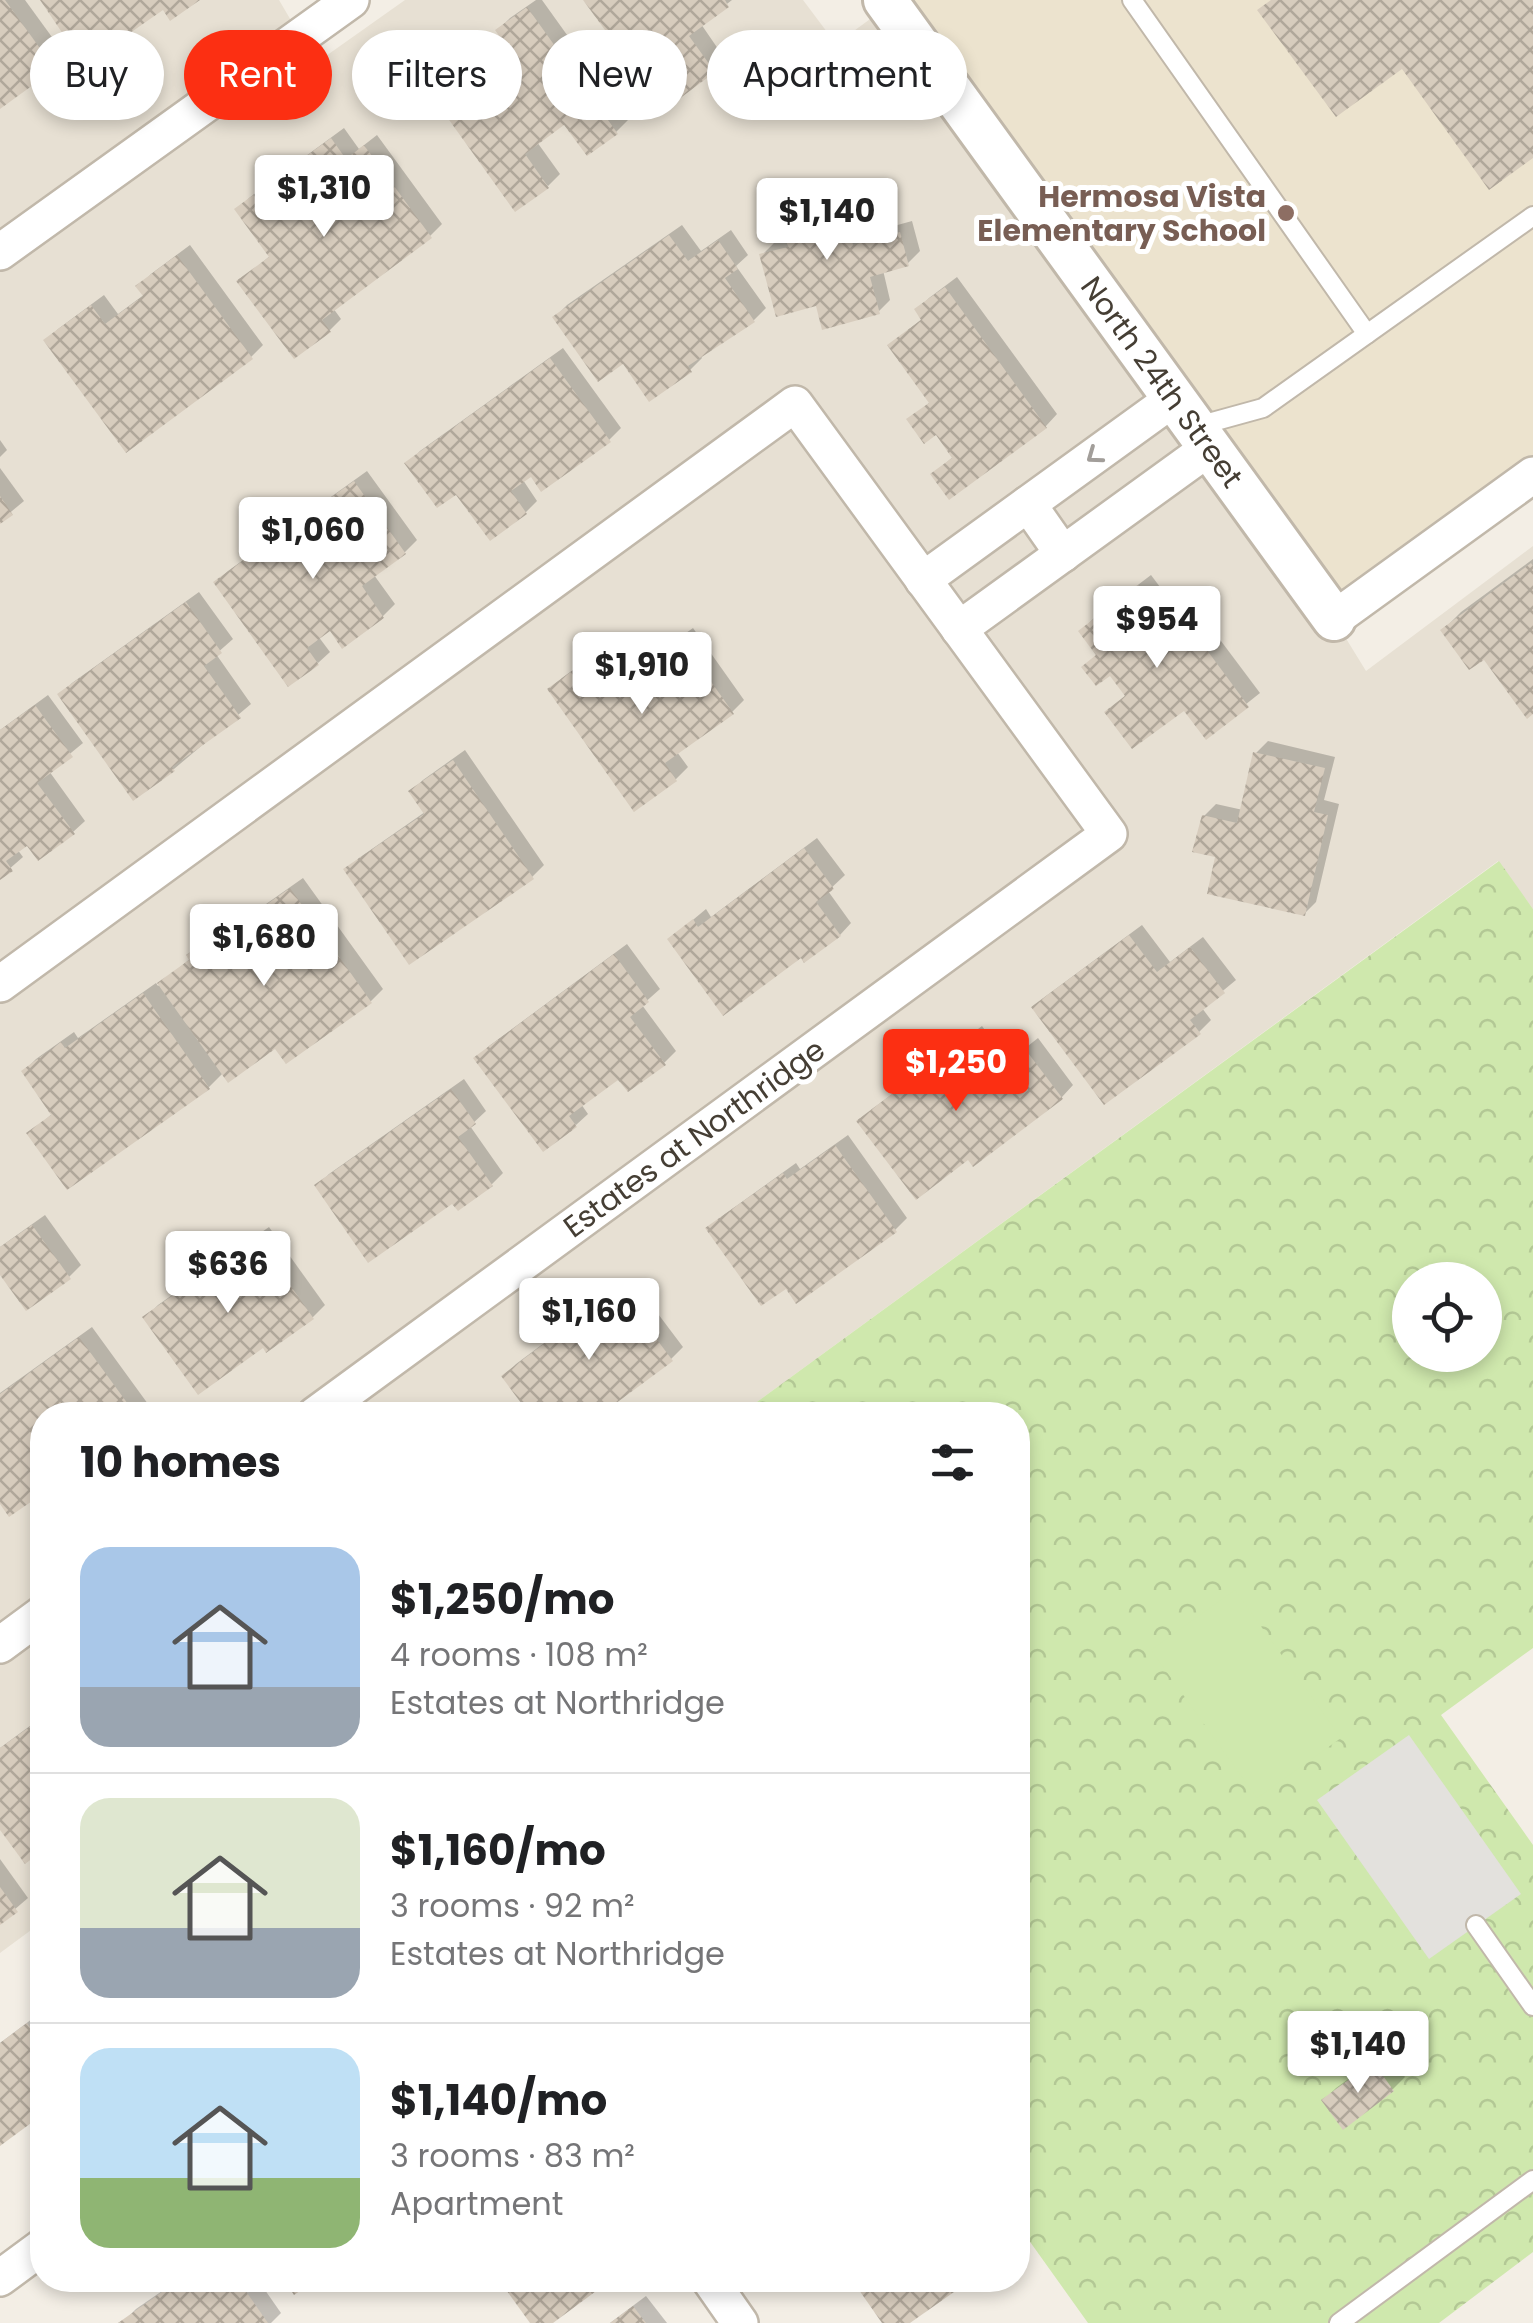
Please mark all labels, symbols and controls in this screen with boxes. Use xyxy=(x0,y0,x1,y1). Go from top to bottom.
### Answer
chip: Buy xyxy=(30,30,164,120)
chip: Rent xyxy=(184,30,332,120)
chip: Filters xyxy=(352,30,522,120)
chip: New xyxy=(542,30,687,120)
chip: Apartment xyxy=(707,30,967,120)
pin: $1,310 xyxy=(243,155,405,240)
text: $1,310 xyxy=(277,165,371,210)
place label: Hermosa Vista Elementary School xyxy=(977,175,1266,252)
pin: $1,140 xyxy=(746,178,908,263)
text: $1,140 xyxy=(779,188,875,233)
marker: Hermosa Vista Elementary School xyxy=(1275,202,1297,224)
street label: North 24th Street xyxy=(1071,268,1253,496)
one-way arrow xyxy=(1087,444,1105,462)
pin: $1,060 xyxy=(232,497,394,582)
text: $1,060 xyxy=(261,507,365,552)
pin: $954 xyxy=(1098,586,1216,671)
text: $954 xyxy=(1115,596,1199,641)
pin: $1,910 xyxy=(561,632,723,717)
text: $1,910 xyxy=(595,642,689,687)
pin: $1,680 xyxy=(183,904,345,989)
text: $1,680 xyxy=(212,914,316,959)
street label: Estates at Northridge xyxy=(554,1028,834,1248)
pin: $1,250 xyxy=(875,1029,1037,1114)
text: $1,250 xyxy=(905,1039,1007,1084)
pin: $636 xyxy=(169,1231,287,1316)
text: $636 xyxy=(187,1241,269,1286)
map controls xyxy=(1392,1262,1502,1372)
button: locate xyxy=(1392,1262,1502,1372)
pin: $1,160 xyxy=(508,1278,670,1363)
text: $1,160 xyxy=(541,1288,637,1333)
text: 10 homes xyxy=(80,1433,281,1492)
icon: filters xyxy=(925,1435,980,1490)
text: $1,250/mo xyxy=(390,1570,614,1629)
icon: home xyxy=(160,1587,280,1707)
text: 4 rooms · 108 m² xyxy=(390,1632,648,1677)
text: Estates at Northridge xyxy=(390,1680,725,1725)
text: $1,160/mo xyxy=(390,1821,606,1880)
icon: home xyxy=(160,1838,280,1958)
text: 3 rooms · 92 m² xyxy=(390,1883,634,1928)
text: Estates at Northridge xyxy=(390,1931,725,1976)
pin: $1,140 xyxy=(1277,2011,1439,2096)
text: $1,140 xyxy=(1310,2021,1406,2066)
text: $1,140/mo xyxy=(390,2071,607,2130)
icon: home xyxy=(160,2088,280,2208)
text: 3 rooms · 83 m² xyxy=(390,2133,635,2178)
text: Apartment xyxy=(390,2181,563,2226)

